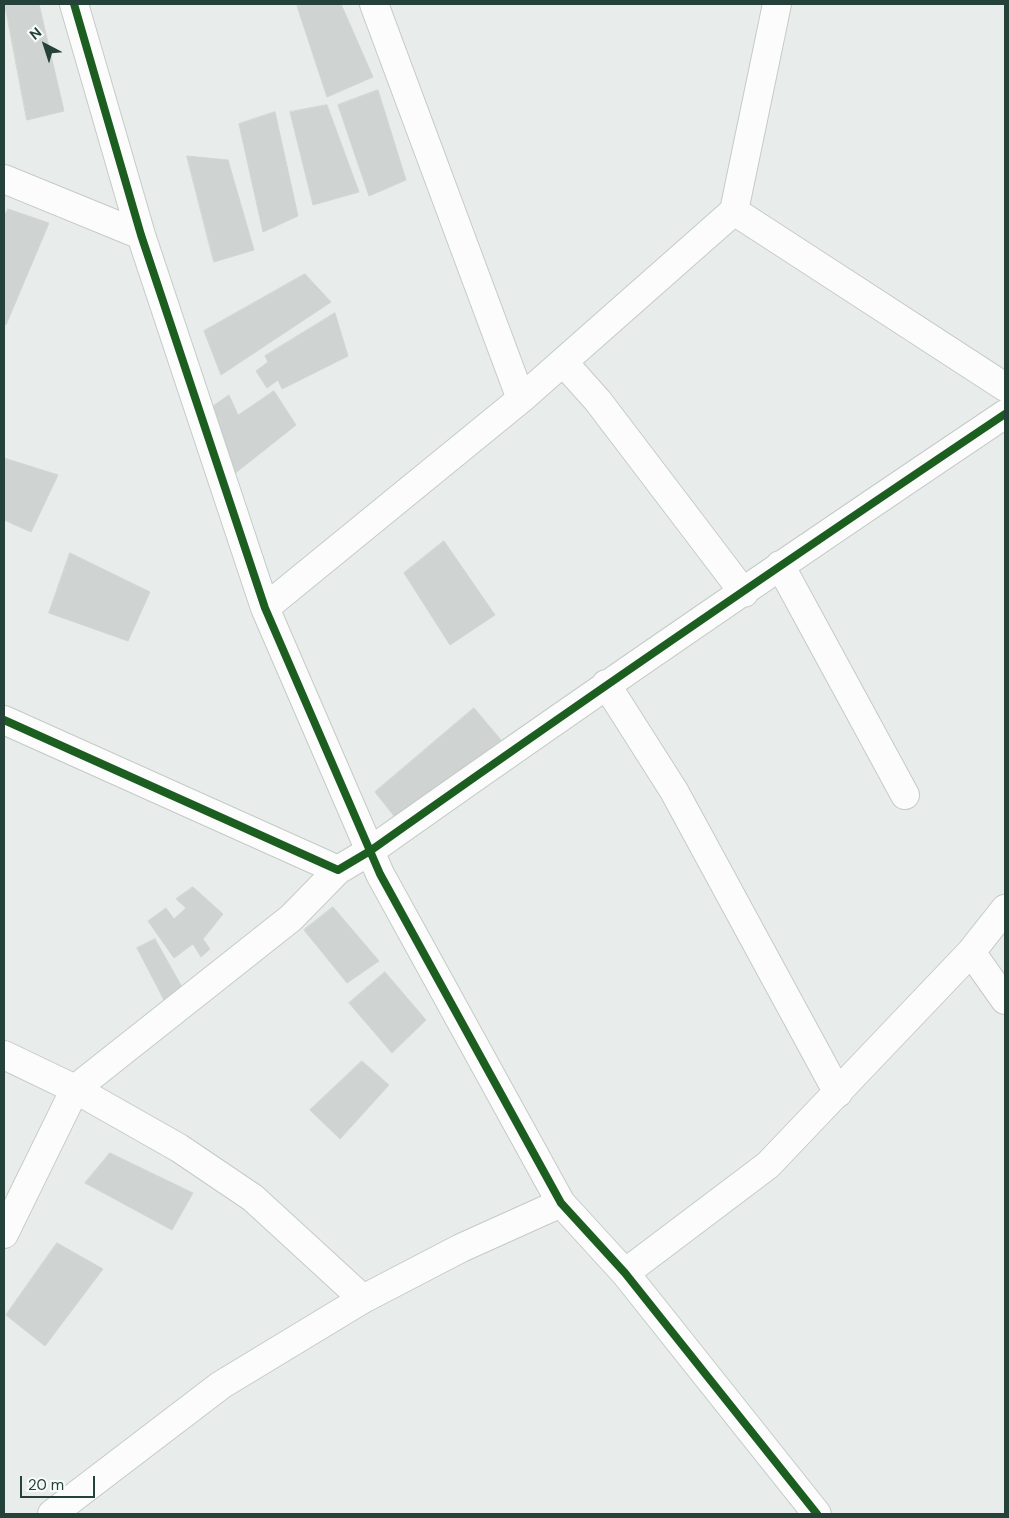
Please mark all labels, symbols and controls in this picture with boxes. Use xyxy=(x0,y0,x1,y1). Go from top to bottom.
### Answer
north arrow xyxy=(20,20,70,70)
text: N xyxy=(26,23,45,44)
scale bar xyxy=(22,1466,98,1498)
text: 20 m xyxy=(28,1475,64,1495)

